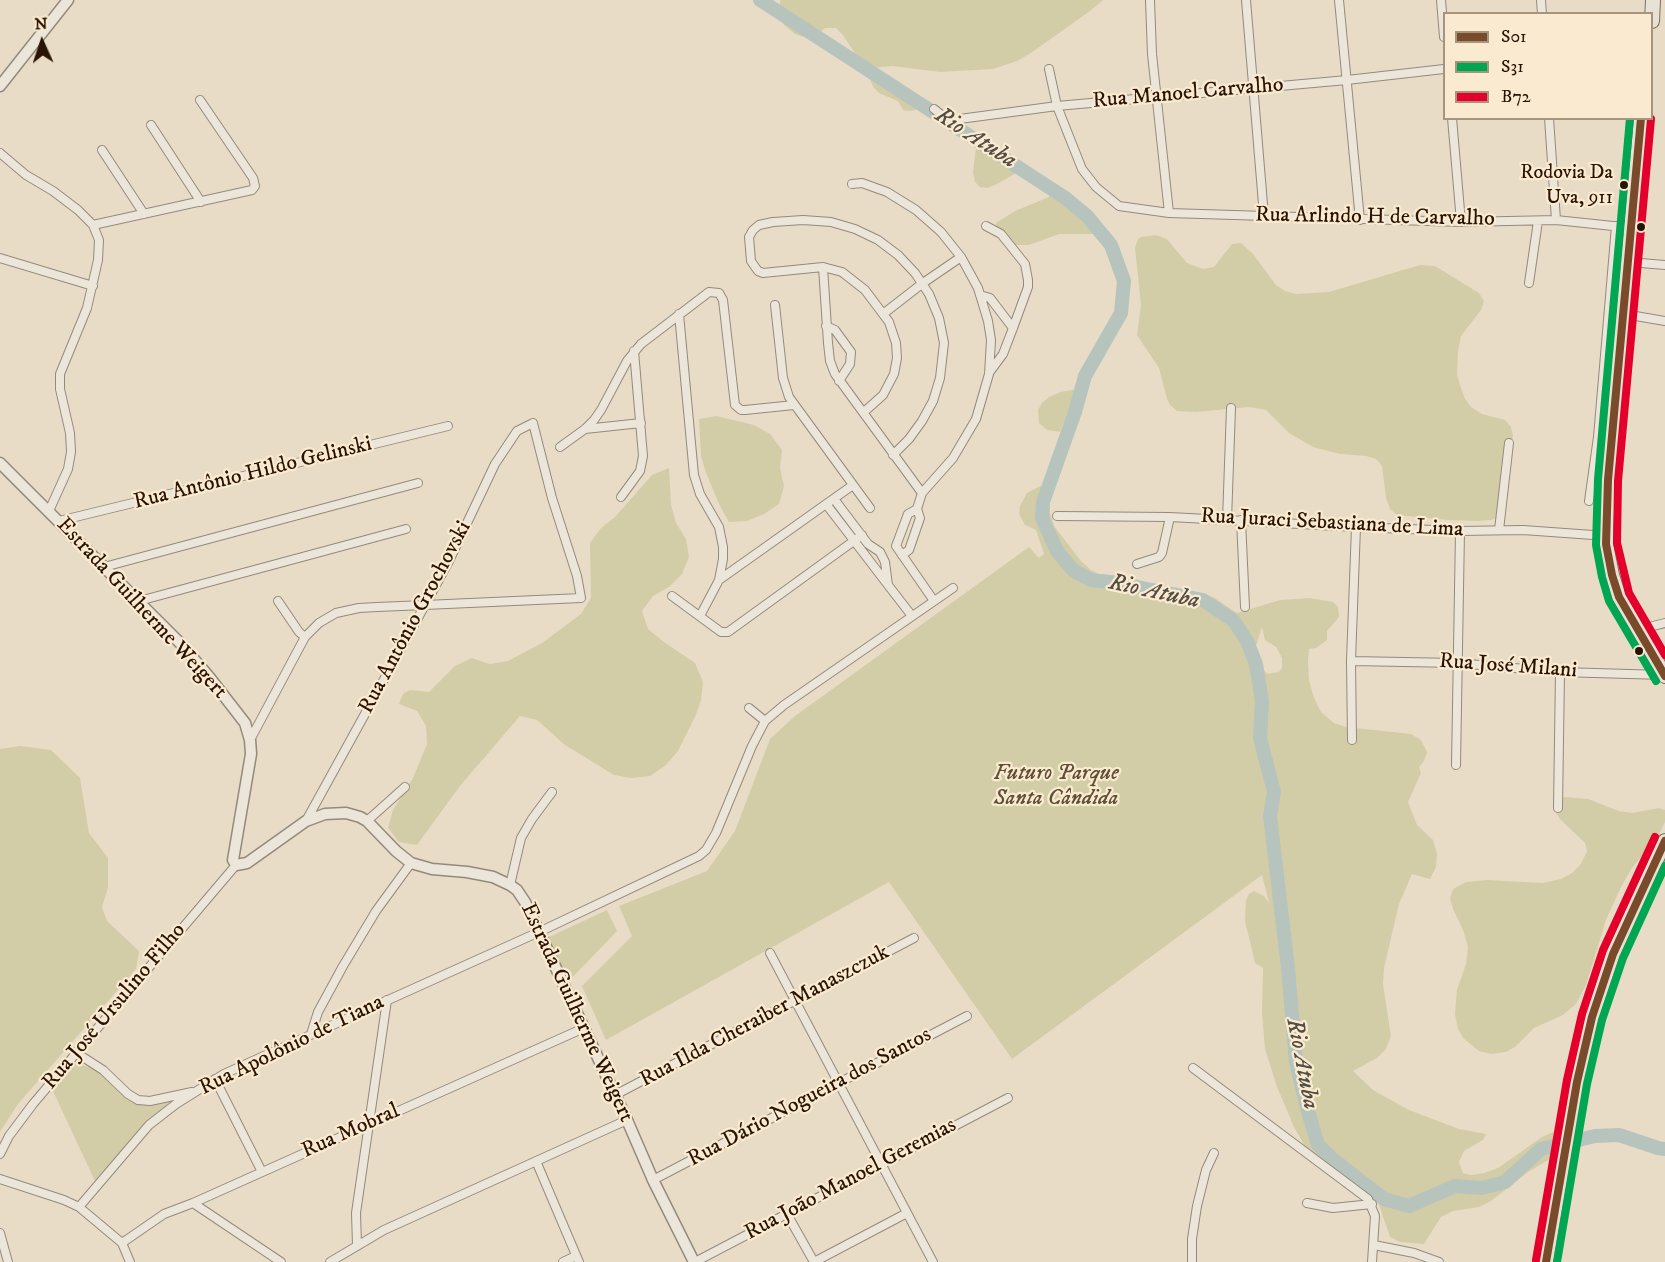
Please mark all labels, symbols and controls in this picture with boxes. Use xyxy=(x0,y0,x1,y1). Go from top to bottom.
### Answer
north arrow xyxy=(12,12,72,72)
legend xyxy=(1443,12,1653,120)
text: N xyxy=(34,14,48,34)
text: S01 xyxy=(1501,26,1527,48)
text: S31 xyxy=(1501,56,1524,78)
street label: Rua Manoel Carvalho xyxy=(1091,73,1285,115)
text: B72 xyxy=(1501,86,1531,108)
water label: Rio Atuba xyxy=(929,102,1021,176)
place label: Rodovia Da Uva, 911 xyxy=(1520,162,1613,209)
marker: Rodovia Da Uva, 911 xyxy=(1618,179,1630,191)
street label: Rua Arlindo H de Carvalho xyxy=(1255,203,1495,233)
unlabelled marker xyxy=(1635,221,1647,233)
street label: Rua Antônio Hildo Gelinski xyxy=(131,432,375,516)
street label: Rua Juraci Sebastiana de Lima xyxy=(1200,504,1464,544)
street label: Estrada Guilherme Weigert xyxy=(50,513,232,705)
street label: Rua Antônio Grochovski xyxy=(354,517,478,719)
water label: Rio Atuba xyxy=(1106,569,1202,617)
unlabelled marker xyxy=(1633,645,1645,657)
street label: Rua José Milani xyxy=(1438,649,1578,685)
park label: Futuro Parque Santa Cândida xyxy=(993,761,1119,812)
street label: Estrada Guilherme Weigert xyxy=(514,899,638,1127)
street label: Rua José Ursulino Filho xyxy=(38,918,192,1096)
street label: Rua Ilda Cheraiber Manaszczuk xyxy=(636,940,894,1094)
street label: Rua Apolônio de Tiana xyxy=(195,990,389,1102)
water label: Rio Atuba xyxy=(1278,1016,1324,1112)
street label: Rua Dário Nogueira dos Santos xyxy=(684,1022,936,1174)
street label: Rua Mobral xyxy=(298,1099,404,1165)
street label: Rua João Manoel Geremias xyxy=(741,1113,961,1247)

